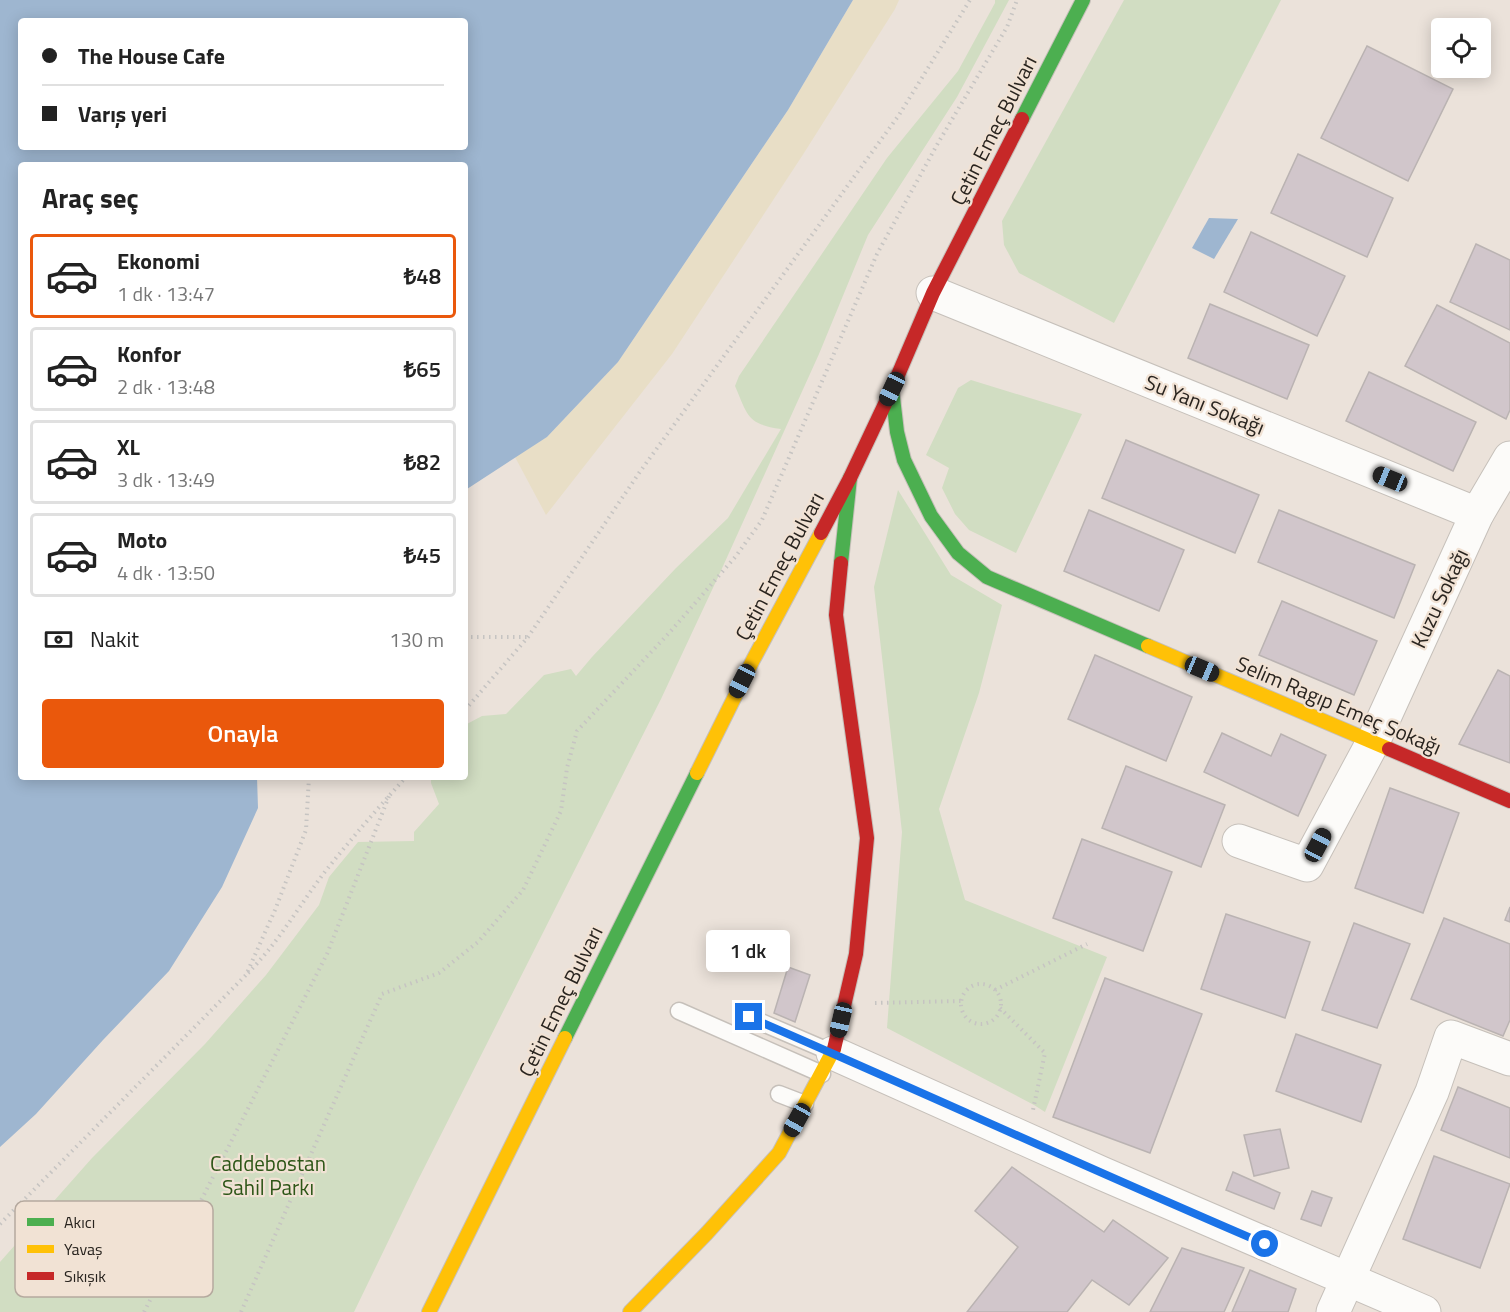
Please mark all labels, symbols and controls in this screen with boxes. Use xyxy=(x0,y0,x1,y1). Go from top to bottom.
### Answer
map controls xyxy=(1431,18,1491,78)
button: locate xyxy=(1431,18,1491,78)
text: The House Cafe xyxy=(78,39,225,73)
street label: Çetin Emeç Bulvarı xyxy=(941,49,1045,211)
text: Varış yeri xyxy=(78,97,167,131)
text: Araç seç xyxy=(42,177,139,218)
text: Ekonomi xyxy=(117,244,200,278)
icon: car xyxy=(45,249,99,303)
text: ₺48 xyxy=(404,259,441,293)
text: 1 dk · 13:47 xyxy=(117,278,215,309)
text: Konfor xyxy=(117,337,181,371)
icon: car xyxy=(45,342,99,396)
text: ₺65 xyxy=(404,352,441,386)
street label: Su Yanı Sokağı xyxy=(1140,365,1270,443)
car xyxy=(876,369,908,409)
text: 2 dk · 13:48 xyxy=(117,371,215,402)
text: XL xyxy=(117,430,140,464)
icon: car xyxy=(45,435,99,489)
text: ₺82 xyxy=(404,445,441,479)
text: 3 dk · 13:49 xyxy=(117,464,215,495)
car xyxy=(1370,464,1410,494)
street label: Çetin Emeç Bulvarı xyxy=(726,486,832,646)
text: Moto xyxy=(117,523,167,557)
icon: car xyxy=(45,528,99,582)
text: ₺45 xyxy=(404,538,441,572)
street label: Kuzu Sokağı xyxy=(1402,543,1476,653)
text: 4 dk · 13:50 xyxy=(117,557,215,588)
text: Nakit xyxy=(90,622,139,656)
icon: cash xyxy=(42,623,75,656)
text: 130 m xyxy=(389,624,444,655)
street label: Selim Ragıp Emeç Sokağı xyxy=(1231,647,1447,763)
car xyxy=(1182,654,1222,684)
car xyxy=(726,661,758,701)
button: Onayla xyxy=(42,699,444,768)
car xyxy=(1302,825,1334,865)
street label: Çetin Emeç Bulvarı xyxy=(510,920,610,1082)
callout: 1 dk xyxy=(707,930,791,972)
text: 1 dk xyxy=(730,935,766,966)
car xyxy=(828,1000,854,1040)
route end xyxy=(735,1003,762,1030)
car xyxy=(780,1100,814,1140)
park label: Caddebostan Sahil Parkı xyxy=(210,1147,326,1203)
legend xyxy=(15,1201,213,1297)
text: Akıcı xyxy=(64,1210,95,1234)
route start xyxy=(1251,1230,1278,1257)
text: Yavaş xyxy=(64,1237,103,1261)
text: Sıkışık xyxy=(64,1264,106,1288)

